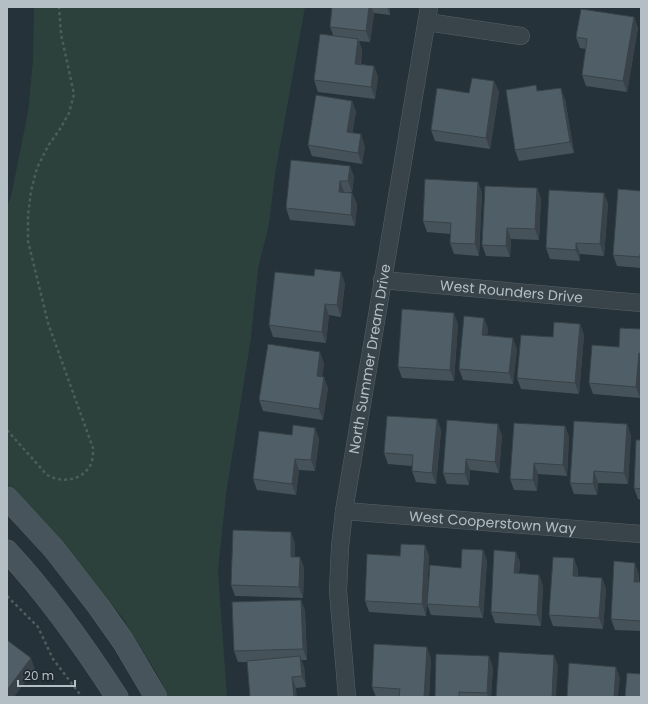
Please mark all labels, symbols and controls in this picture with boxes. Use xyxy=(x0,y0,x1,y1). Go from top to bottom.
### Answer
street label: North Summer Dream Drive xyxy=(344,262,396,455)
street label: West Rounders Drive xyxy=(439,275,584,308)
street label: West Cooperstown Way xyxy=(408,506,577,539)
scale bar xyxy=(18,662,75,688)
text: 20 m xyxy=(24,667,54,684)

